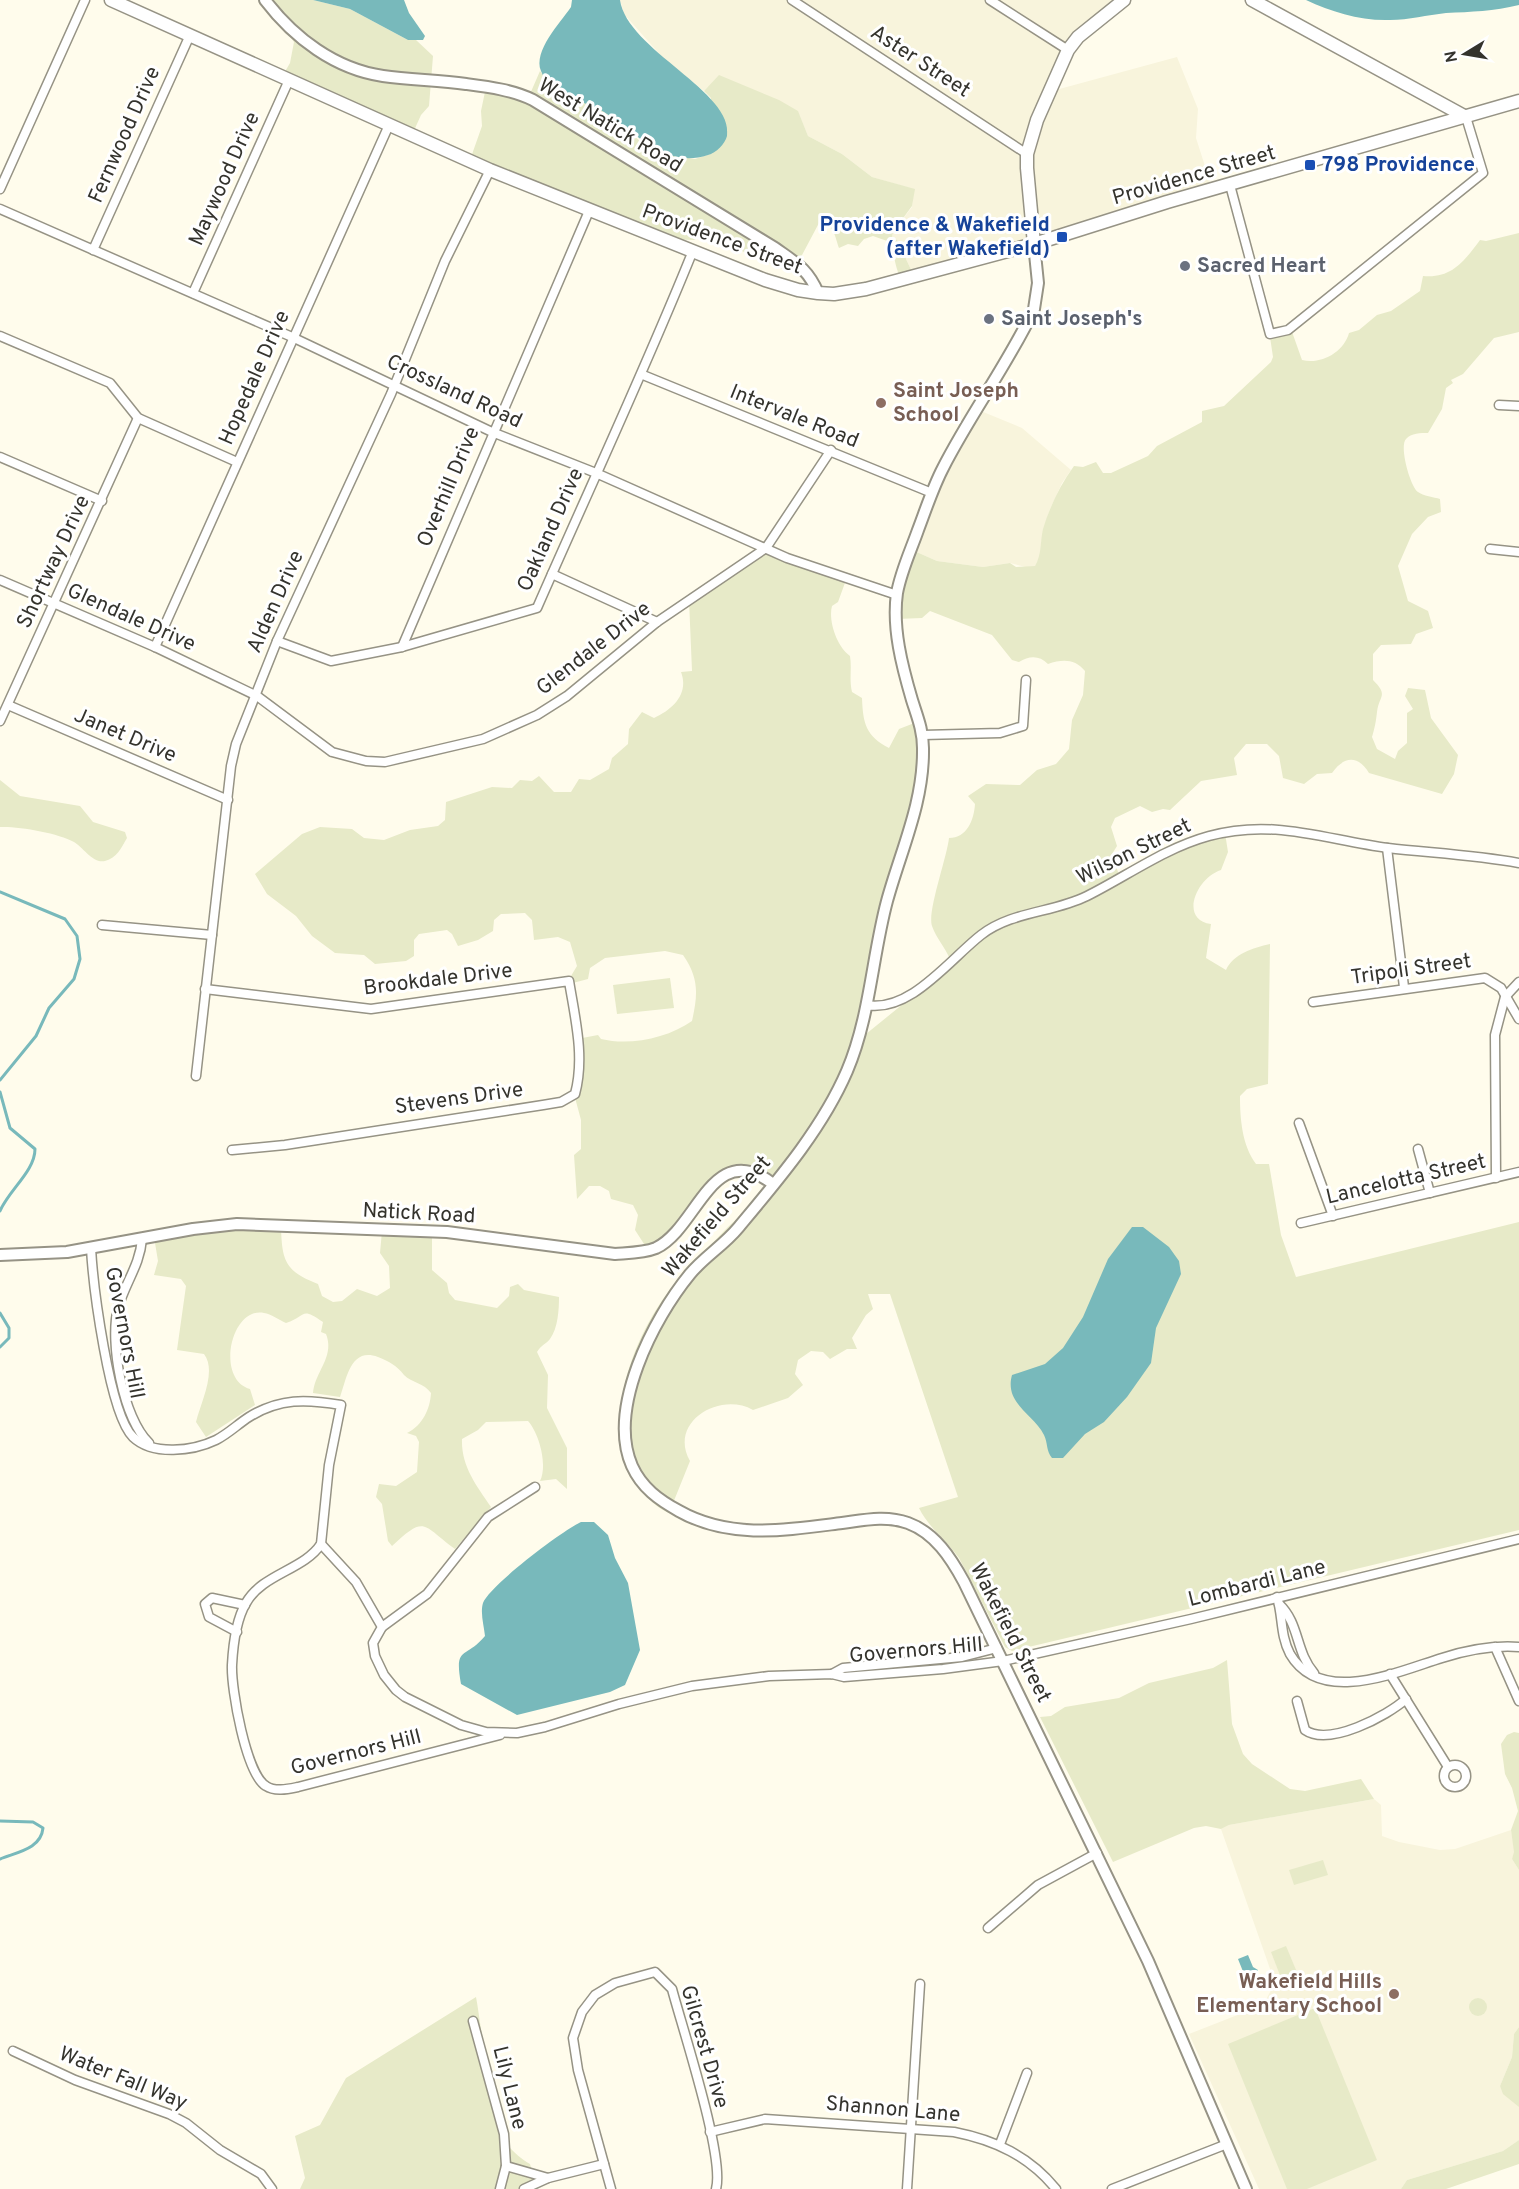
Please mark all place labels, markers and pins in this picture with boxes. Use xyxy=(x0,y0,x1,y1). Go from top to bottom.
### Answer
place label: 798 Providence xyxy=(1322,152,1475,179)
marker: 798 Providence xyxy=(1303,158,1317,172)
place label: Providence & Wakefield (after Wakefield) xyxy=(820,212,1050,263)
marker: Providence & Wakefield (after Wakefield) xyxy=(1055,230,1069,244)
place label: Sacred Heart xyxy=(1197,253,1326,280)
marker: Sacred Heart xyxy=(1178,259,1192,273)
place label: Saint Joseph's xyxy=(1001,306,1143,333)
marker: Saint Joseph's xyxy=(982,312,996,326)
place label: Saint Joseph School xyxy=(893,378,1019,429)
marker: Saint Joseph School xyxy=(874,396,888,410)
place label: Wakefield Hills Elementary School xyxy=(1196,1969,1382,2020)
marker: Wakefield Hills Elementary School xyxy=(1387,1987,1401,2001)

